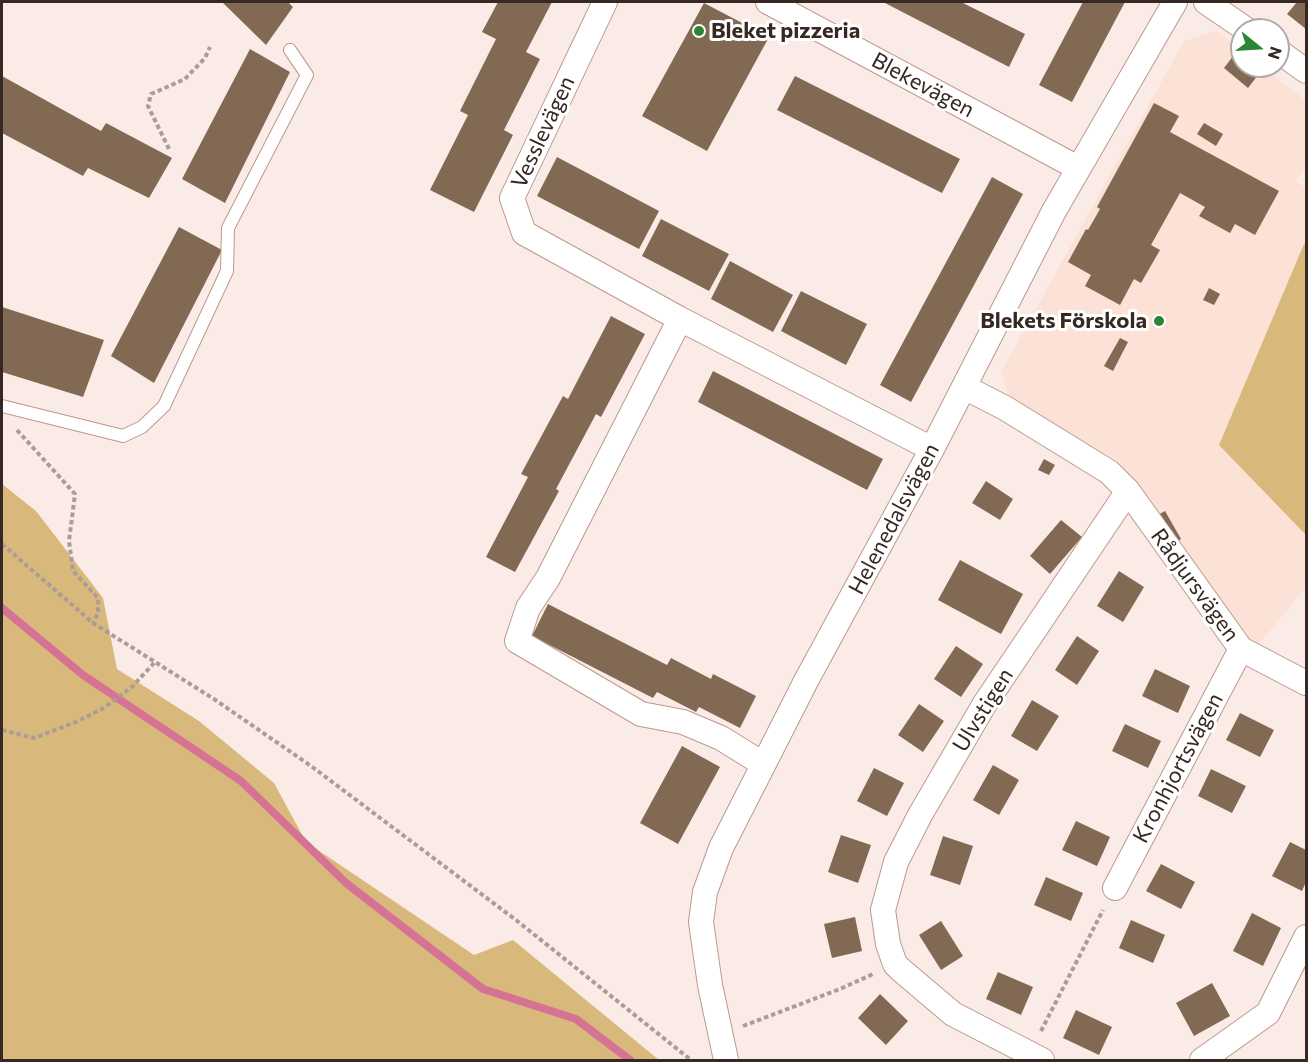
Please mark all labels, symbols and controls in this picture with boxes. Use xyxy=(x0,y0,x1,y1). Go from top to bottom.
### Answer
place label: Bleket pizzeria xyxy=(711,18,860,44)
north arrow xyxy=(1230,18,1290,78)
marker: Bleket pizzeria xyxy=(692,24,706,38)
text: N xyxy=(1265,44,1287,62)
street label: Blekevägen xyxy=(867,47,979,123)
street label: Vesslevägen xyxy=(506,72,580,192)
place label: Blekets Förskola xyxy=(980,308,1147,334)
marker: Blekets Förskola xyxy=(1152,314,1166,328)
street label: Helenedalsvägen xyxy=(843,439,945,599)
street label: Rådjursvägen xyxy=(1145,523,1245,647)
street label: Ulvstigen xyxy=(947,663,1019,757)
street label: Kronhjortsvägen xyxy=(1127,688,1229,848)

